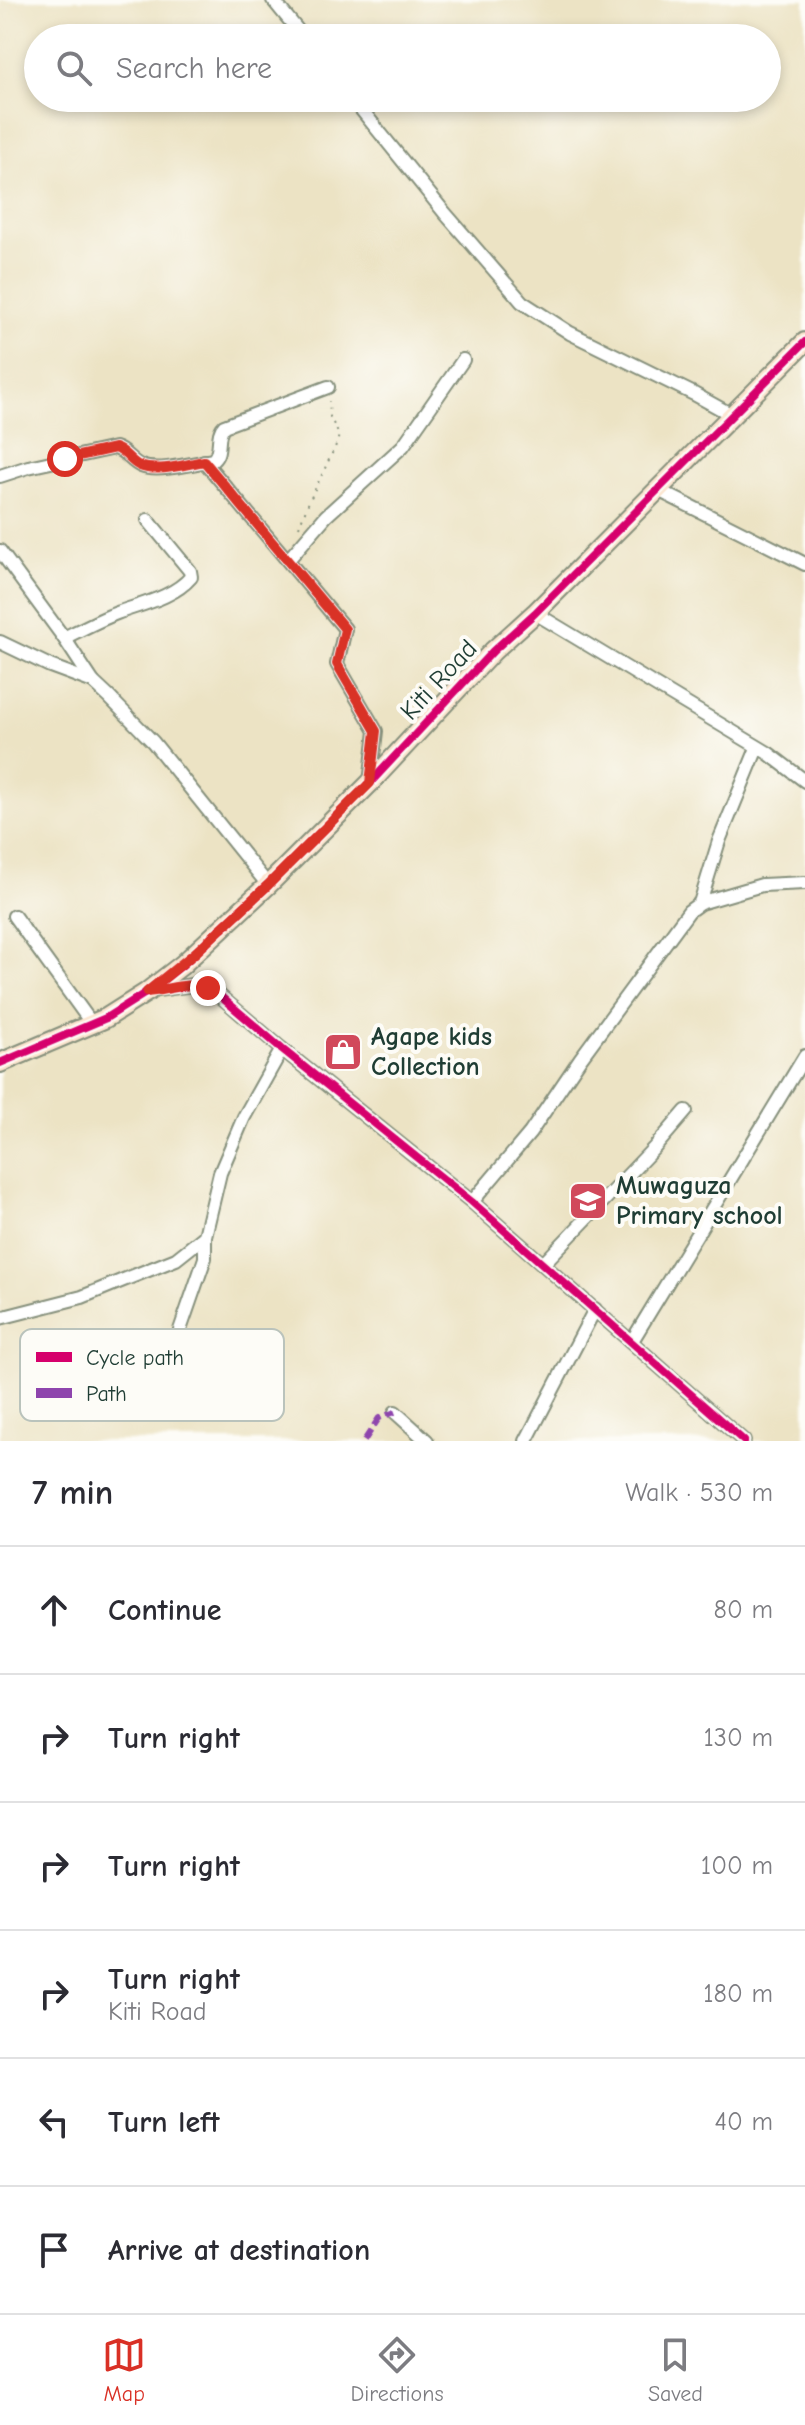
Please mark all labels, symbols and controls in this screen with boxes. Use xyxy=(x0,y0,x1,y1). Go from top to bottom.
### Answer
search box xyxy=(24,24,781,112)
icon: search xyxy=(52,46,96,90)
text: Search here xyxy=(116,51,272,86)
route start xyxy=(47,441,83,477)
street label: Kiti Road xyxy=(394,634,484,726)
route end xyxy=(190,970,226,1006)
place label: Agape kids Collection xyxy=(371,1022,492,1082)
shop icon: Agape kids Collection xyxy=(322,1031,364,1073)
place label: Muwaguza Primary school xyxy=(616,1171,783,1231)
school or university icon: Muwaguza Primary school xyxy=(567,1180,609,1222)
legend xyxy=(20,1329,284,1421)
text: Cycle path xyxy=(86,1345,184,1371)
text: Path xyxy=(86,1381,127,1407)
text: 7 min xyxy=(32,1473,113,1513)
text: Walk · 530 m xyxy=(625,1478,773,1508)
icon: ahead xyxy=(32,1588,76,1632)
text: Continue xyxy=(108,1593,222,1628)
text: 80 m xyxy=(714,1595,773,1625)
icon: right xyxy=(32,1716,76,1760)
text: Turn right xyxy=(108,1721,240,1756)
text: 130 m xyxy=(704,1723,773,1753)
icon: right xyxy=(32,1844,76,1888)
text: Turn right xyxy=(108,1849,240,1884)
text: 100 m xyxy=(701,1851,773,1881)
text: Turn right xyxy=(108,1962,240,1997)
icon: right xyxy=(32,1972,76,2016)
text: 180 m xyxy=(703,1979,773,2009)
text: Kiti Road xyxy=(108,1997,207,2027)
icon: left xyxy=(32,2100,76,2144)
text: Turn left xyxy=(108,2105,220,2140)
text: 40 m xyxy=(714,2107,773,2137)
icon: arrive xyxy=(32,2228,76,2272)
text: Arrive at destination xyxy=(108,2233,370,2268)
tab: Map xyxy=(102,2333,146,2407)
tab: Directions xyxy=(351,2333,444,2407)
tab: Saved xyxy=(648,2333,703,2407)

